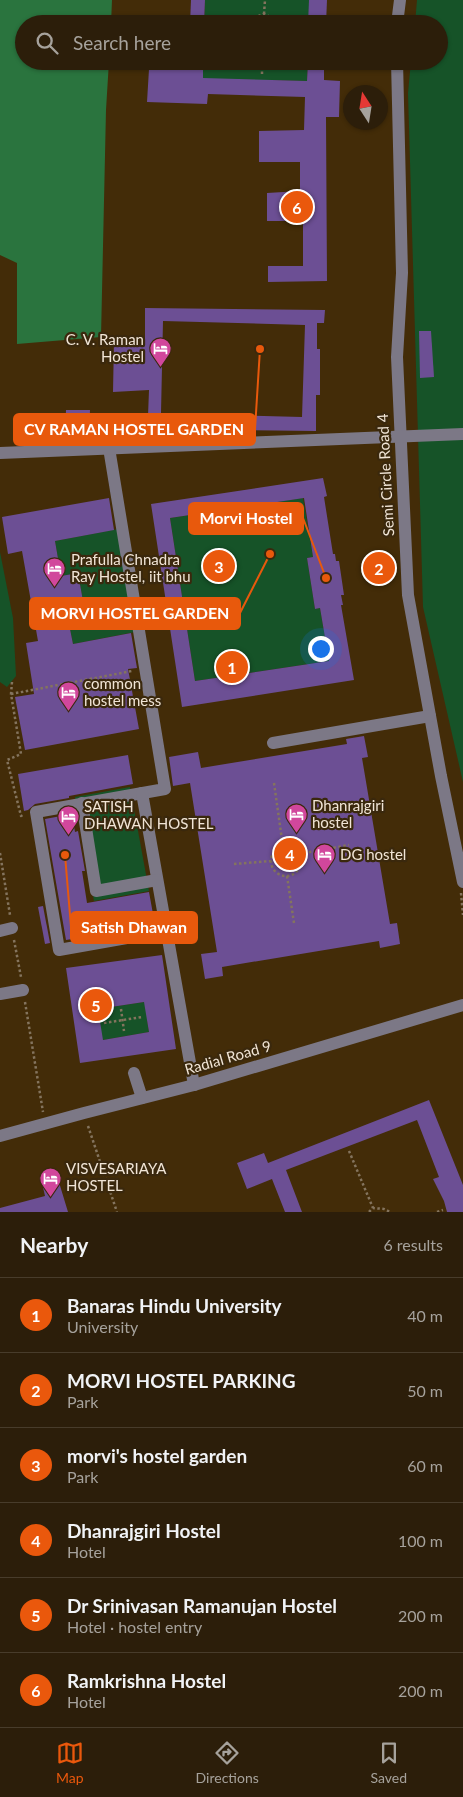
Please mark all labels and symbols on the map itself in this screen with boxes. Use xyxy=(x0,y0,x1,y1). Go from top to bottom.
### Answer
north arrow xyxy=(343,85,388,130)
pin: 6 xyxy=(281,188,313,226)
place label: C. V. Raman Hostel xyxy=(66,330,144,365)
hotel icon: C. V. Raman Hostel xyxy=(148,337,172,368)
street label: Semi Circle Road 4 xyxy=(373,413,397,537)
callout: CV RAMAN HOSTEL GARDEN xyxy=(14,414,255,445)
text: CV RAMAN HOSTEL GARDEN xyxy=(24,419,244,438)
callout: Morvi Hostel xyxy=(189,503,303,534)
text: Morvi Hostel xyxy=(199,508,293,527)
pin: 3 xyxy=(203,547,235,585)
pin: 2 xyxy=(363,549,395,587)
place label: Prafulla Chnadra Ray Hostel, iit bhu xyxy=(71,550,191,585)
hotel icon: Prafulla Chnadra Ray Hostel, iit bhu xyxy=(43,557,67,588)
callout: MORVI HOSTEL GARDEN xyxy=(30,598,240,629)
text: MORVI HOSTEL GARDEN xyxy=(41,603,229,622)
your location xyxy=(308,636,334,662)
pin: 1 xyxy=(216,648,248,686)
place label: common hostel mess xyxy=(84,674,161,709)
hotel icon: common hostel mess xyxy=(56,681,80,712)
place label: Dhanrajgiri hostel xyxy=(312,796,384,831)
place label: SATISH DHAWAN HOSTEL xyxy=(84,797,214,832)
hotel icon: Dhanrajgiri hostel xyxy=(284,803,308,834)
hotel icon: SATISH DHAWAN HOSTEL xyxy=(56,804,80,835)
pin: 4 xyxy=(274,835,306,873)
hotel icon: DG hostel xyxy=(312,843,336,874)
place label: DG hostel xyxy=(340,845,406,863)
callout: Satish Dhawan xyxy=(71,912,197,943)
text: Satish Dhawan xyxy=(81,917,187,936)
pin: 5 xyxy=(80,986,112,1024)
street label: Radial Road 9 xyxy=(182,1036,273,1078)
place label: VISVESARIAYA HOSTEL xyxy=(66,1159,167,1194)
hotel icon: VISVESARIAYA HOSTEL xyxy=(38,1166,62,1197)

